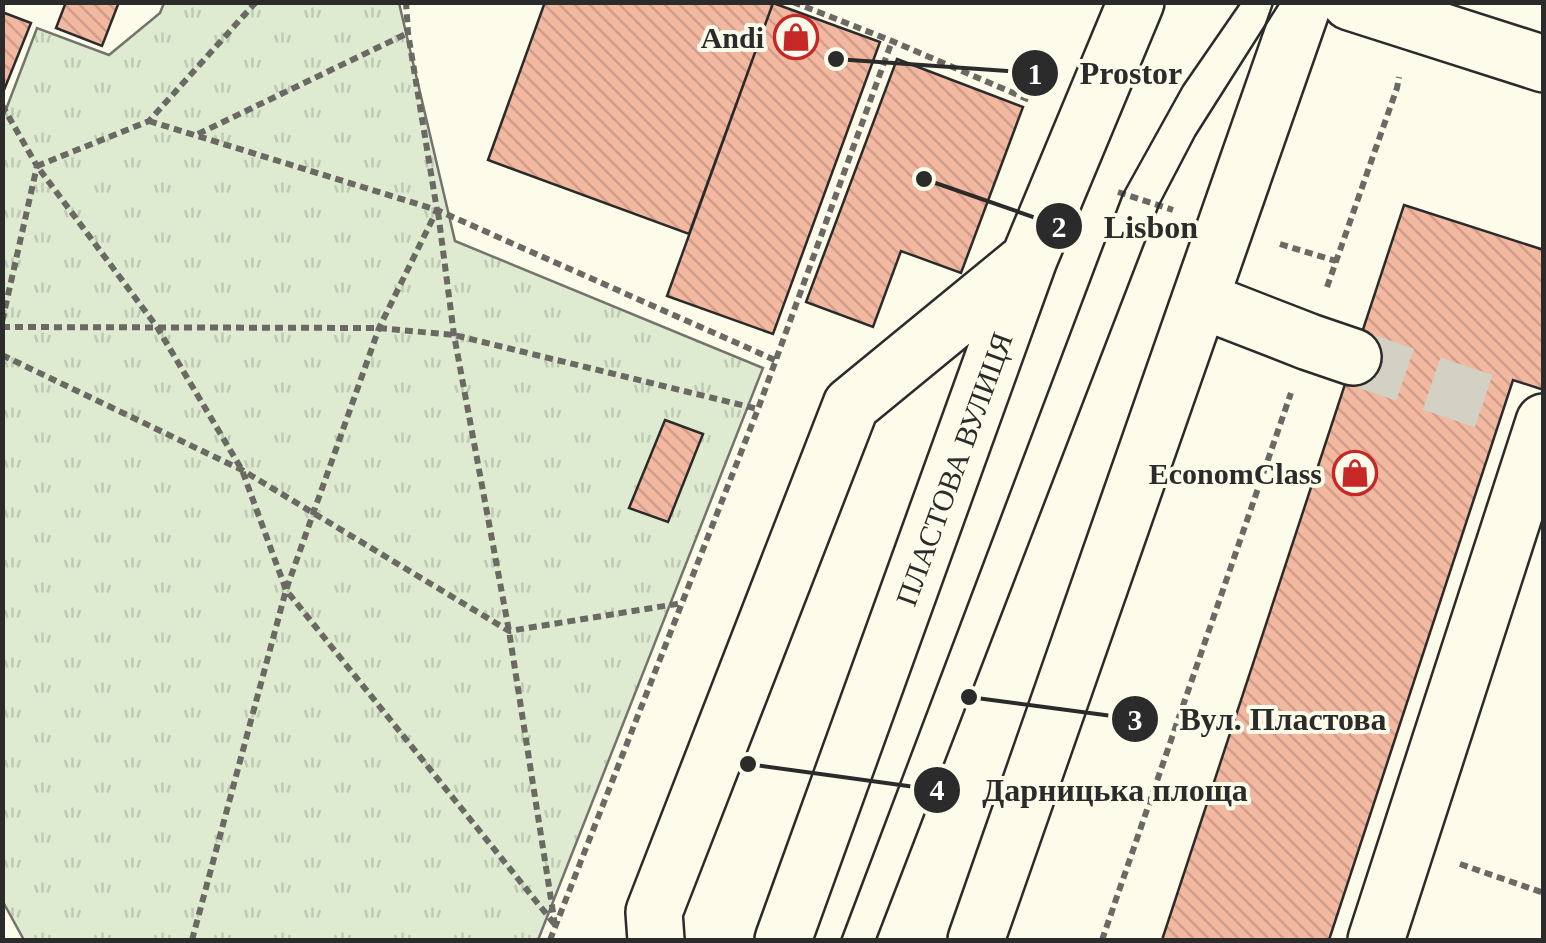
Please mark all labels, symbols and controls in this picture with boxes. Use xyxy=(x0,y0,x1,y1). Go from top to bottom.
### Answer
shop icon: Andi xyxy=(773,14,819,60)
place label: Andi xyxy=(701,21,764,54)
callout: Prostor xyxy=(1010,42,1202,104)
text: Prostor xyxy=(1080,55,1182,91)
text: 1 xyxy=(1028,57,1043,90)
callout: Lisbon xyxy=(1034,195,1218,257)
text: Lisbon xyxy=(1104,209,1198,245)
text: 2 xyxy=(1052,210,1067,243)
street label: ПЛАСТОВА ВУЛИЦЯ xyxy=(889,328,1019,610)
shop icon: EconomClass xyxy=(1332,450,1378,496)
place label: EconomClass xyxy=(1149,457,1322,490)
callout: Вул. Пластова xyxy=(1110,688,1407,750)
text: Вул. Пластова xyxy=(1180,701,1386,737)
text: 3 xyxy=(1128,703,1143,736)
callout: Дарницька площа xyxy=(912,759,1268,821)
text: Дарницька площа xyxy=(982,772,1248,808)
text: 4 xyxy=(930,773,945,806)

